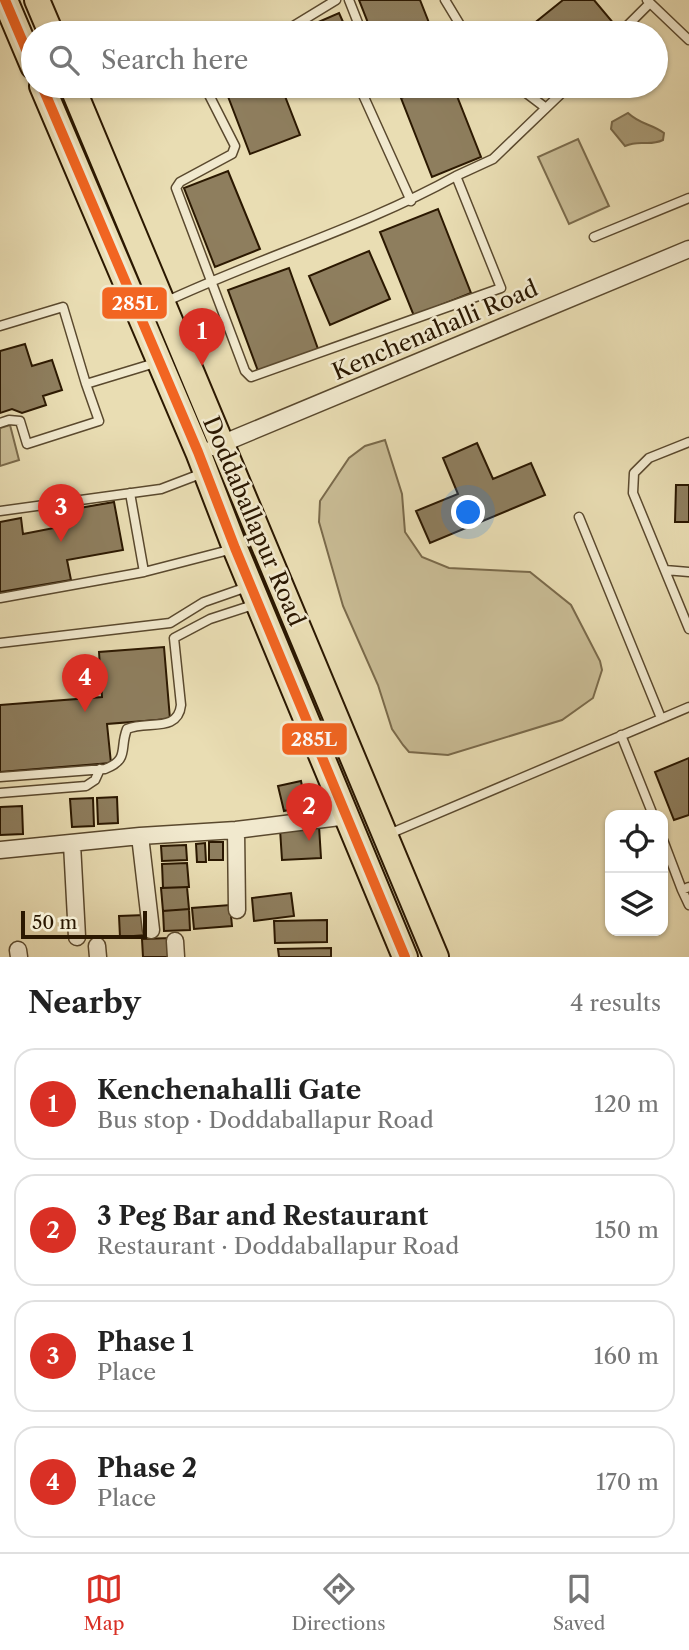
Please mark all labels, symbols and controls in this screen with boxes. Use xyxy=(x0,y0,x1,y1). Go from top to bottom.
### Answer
search box xyxy=(21,21,668,98)
icon: search xyxy=(45,41,83,79)
text: Search here xyxy=(101,44,248,76)
street label: Kenchenahalli Road xyxy=(328,274,542,386)
line badge: 285L xyxy=(101,286,168,320)
text: 285L xyxy=(112,292,158,315)
pin: 1 xyxy=(179,308,225,366)
street label: Doddaballapur Road xyxy=(197,412,311,630)
pin: 3 xyxy=(38,484,84,542)
your location xyxy=(451,495,485,529)
pin: 4 xyxy=(62,654,108,712)
line badge: 285L xyxy=(281,722,348,756)
text: 285L xyxy=(291,728,337,751)
pin: 2 xyxy=(286,783,332,841)
map controls xyxy=(605,810,668,936)
button: locate xyxy=(605,810,668,873)
button: layers xyxy=(605,873,668,936)
scale bar xyxy=(21,908,147,940)
text: 50 m xyxy=(32,911,77,934)
text: Nearby xyxy=(28,984,141,1021)
text: 4 results xyxy=(570,989,661,1017)
text: Kenchenahalli Gate xyxy=(97,1074,361,1106)
text: 1 xyxy=(48,1090,58,1118)
text: 120 m xyxy=(594,1090,659,1118)
text: Bus stop · Doddaballapur Road xyxy=(97,1106,434,1134)
text: 3 Peg Bar and Restaurant xyxy=(97,1200,428,1232)
text: 2 xyxy=(46,1216,60,1244)
text: 150 m xyxy=(595,1216,659,1244)
text: Restaurant · Doddaballapur Road xyxy=(97,1232,459,1260)
text: Phase 1 xyxy=(97,1326,194,1358)
text: 3 xyxy=(47,1342,60,1370)
text: 160 m xyxy=(594,1342,659,1370)
text: Place xyxy=(97,1358,156,1386)
text: Phase 2 xyxy=(97,1452,197,1484)
text: 4 xyxy=(46,1468,60,1496)
text: 170 m xyxy=(596,1468,659,1496)
text: Place xyxy=(97,1484,156,1512)
tab: Map xyxy=(84,1570,124,1635)
tab: Directions xyxy=(292,1570,385,1635)
tab: Saved xyxy=(553,1570,605,1635)

